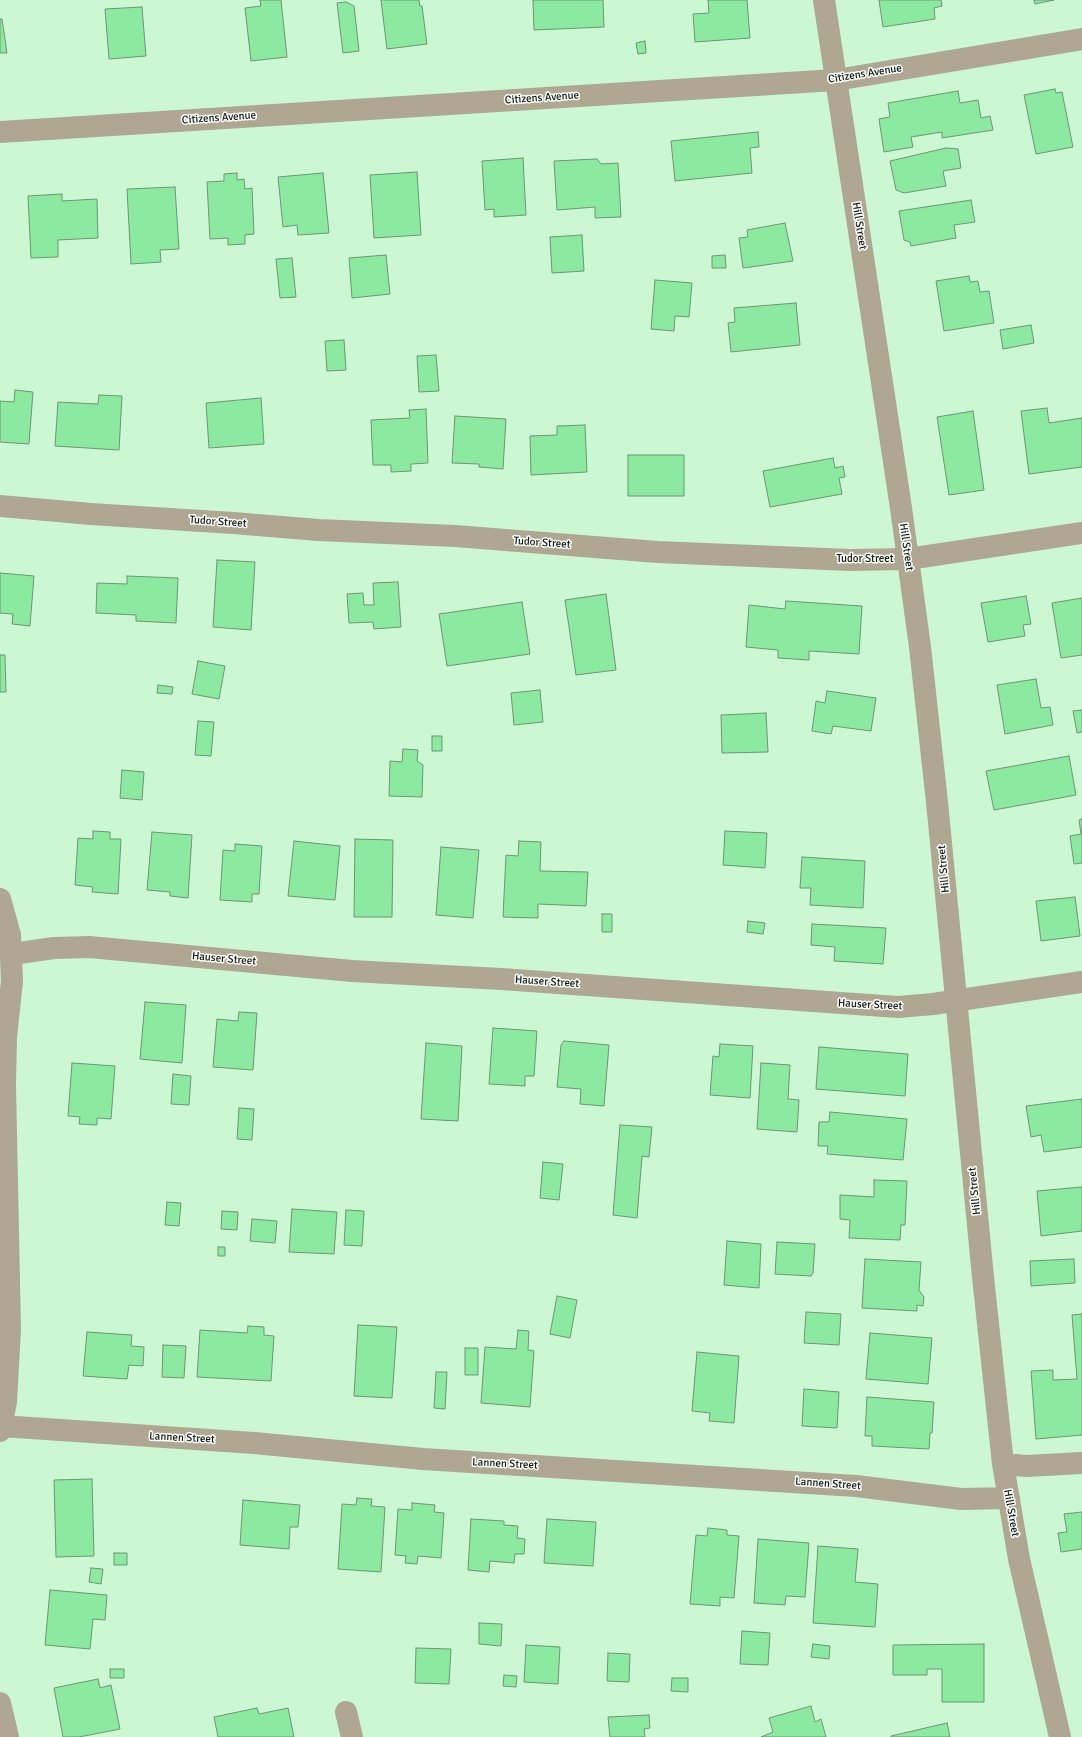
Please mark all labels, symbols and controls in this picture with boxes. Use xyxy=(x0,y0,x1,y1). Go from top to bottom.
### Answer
street label: Citizens Avenue xyxy=(827,62,903,86)
street label: Citizens Avenue xyxy=(504,89,580,107)
street label: Citizens Avenue xyxy=(181,109,257,127)
street label: Hill Street xyxy=(849,201,869,251)
street label: Tudor Street xyxy=(189,513,247,531)
street label: Hill Street xyxy=(896,522,916,572)
street label: Tudor Street xyxy=(513,534,571,552)
street label: Tudor Street xyxy=(836,552,894,566)
street label: Hill Street xyxy=(935,845,953,893)
street label: Hauser Street xyxy=(191,950,257,968)
street label: Hauser Street xyxy=(514,973,580,991)
street label: Hauser Street xyxy=(837,997,903,1013)
street label: Hill Street xyxy=(966,1167,984,1215)
street label: Lannen Street xyxy=(149,1430,215,1446)
street label: Lannen Street xyxy=(472,1456,538,1472)
street label: Lannen Street xyxy=(795,1475,861,1493)
street label: Hill Street xyxy=(1000,1488,1022,1538)

